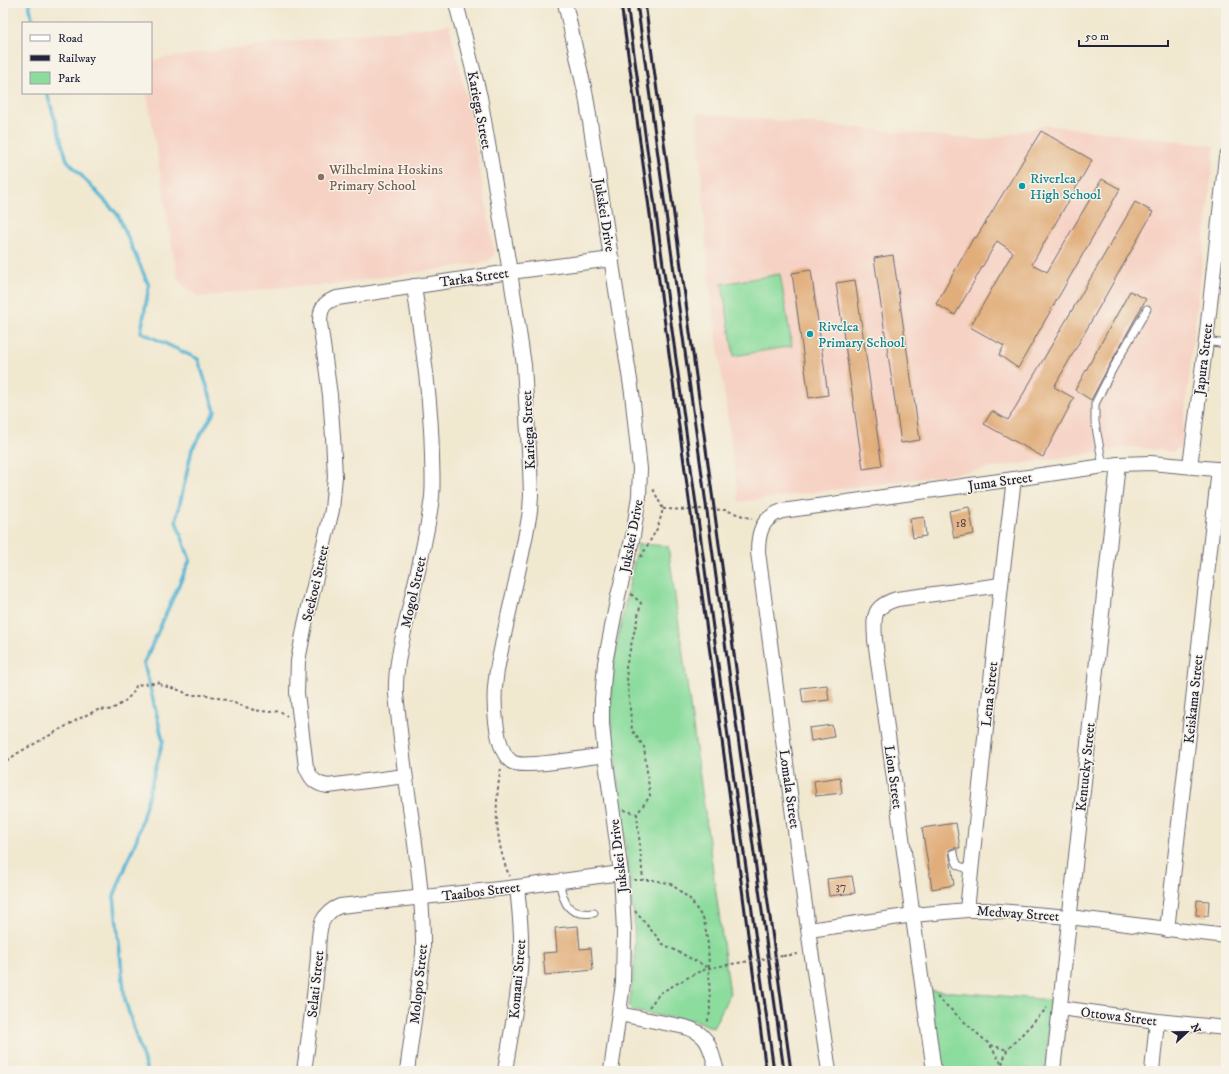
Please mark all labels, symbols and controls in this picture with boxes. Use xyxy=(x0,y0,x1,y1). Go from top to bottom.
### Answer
legend xyxy=(22,22,152,94)
scale bar xyxy=(1079,22,1168,48)
text: 50 m xyxy=(1085,29,1109,44)
text: Road xyxy=(58,31,83,46)
text: Railway xyxy=(58,51,96,66)
street label: Kariega Street xyxy=(463,70,496,151)
text: Park xyxy=(58,71,80,86)
place label: Wilhelmina Hoskins Primary School xyxy=(328,161,443,195)
place label: Riverlea High School xyxy=(1030,170,1102,204)
marker: Wilhelmina Hoskins Primary School xyxy=(316,172,326,182)
street label: Jukskei Drive xyxy=(589,175,619,253)
marker: Riverlea High School xyxy=(1017,181,1027,191)
street label: Tarka Street xyxy=(438,264,510,292)
place label: Rivelea Primary School xyxy=(818,318,905,352)
street label: Japura Street xyxy=(1190,322,1217,398)
marker: Rivelea Primary School xyxy=(805,329,815,339)
street label: Kariega Street xyxy=(518,389,540,470)
street label: Juma Street xyxy=(965,469,1034,496)
street label: Jukskei Drive xyxy=(616,498,648,576)
house number: 18 xyxy=(956,516,966,531)
street label: Seekoei Street xyxy=(298,543,334,623)
street label: Mogol Street xyxy=(397,554,431,630)
street label: Keiskama Street xyxy=(1180,653,1208,744)
street label: Lena Street xyxy=(978,660,1002,727)
street label: Kentucky Street xyxy=(1072,721,1100,813)
street label: Lion Street xyxy=(880,744,906,811)
street label: Lomala Street xyxy=(775,748,804,830)
street label: Jukskei Drive xyxy=(606,818,633,896)
street label: Taaibos Street xyxy=(441,878,522,906)
house number: 37 xyxy=(836,879,846,894)
street label: Medway Street xyxy=(976,902,1060,926)
street label: Komani Street xyxy=(506,938,530,1020)
street label: Molopo Street xyxy=(406,943,432,1025)
street label: Selati Street xyxy=(304,949,329,1019)
street label: Ottowa Street xyxy=(1080,1003,1159,1031)
north arrow xyxy=(1167,1012,1207,1052)
text: N xyxy=(1187,1022,1204,1035)

